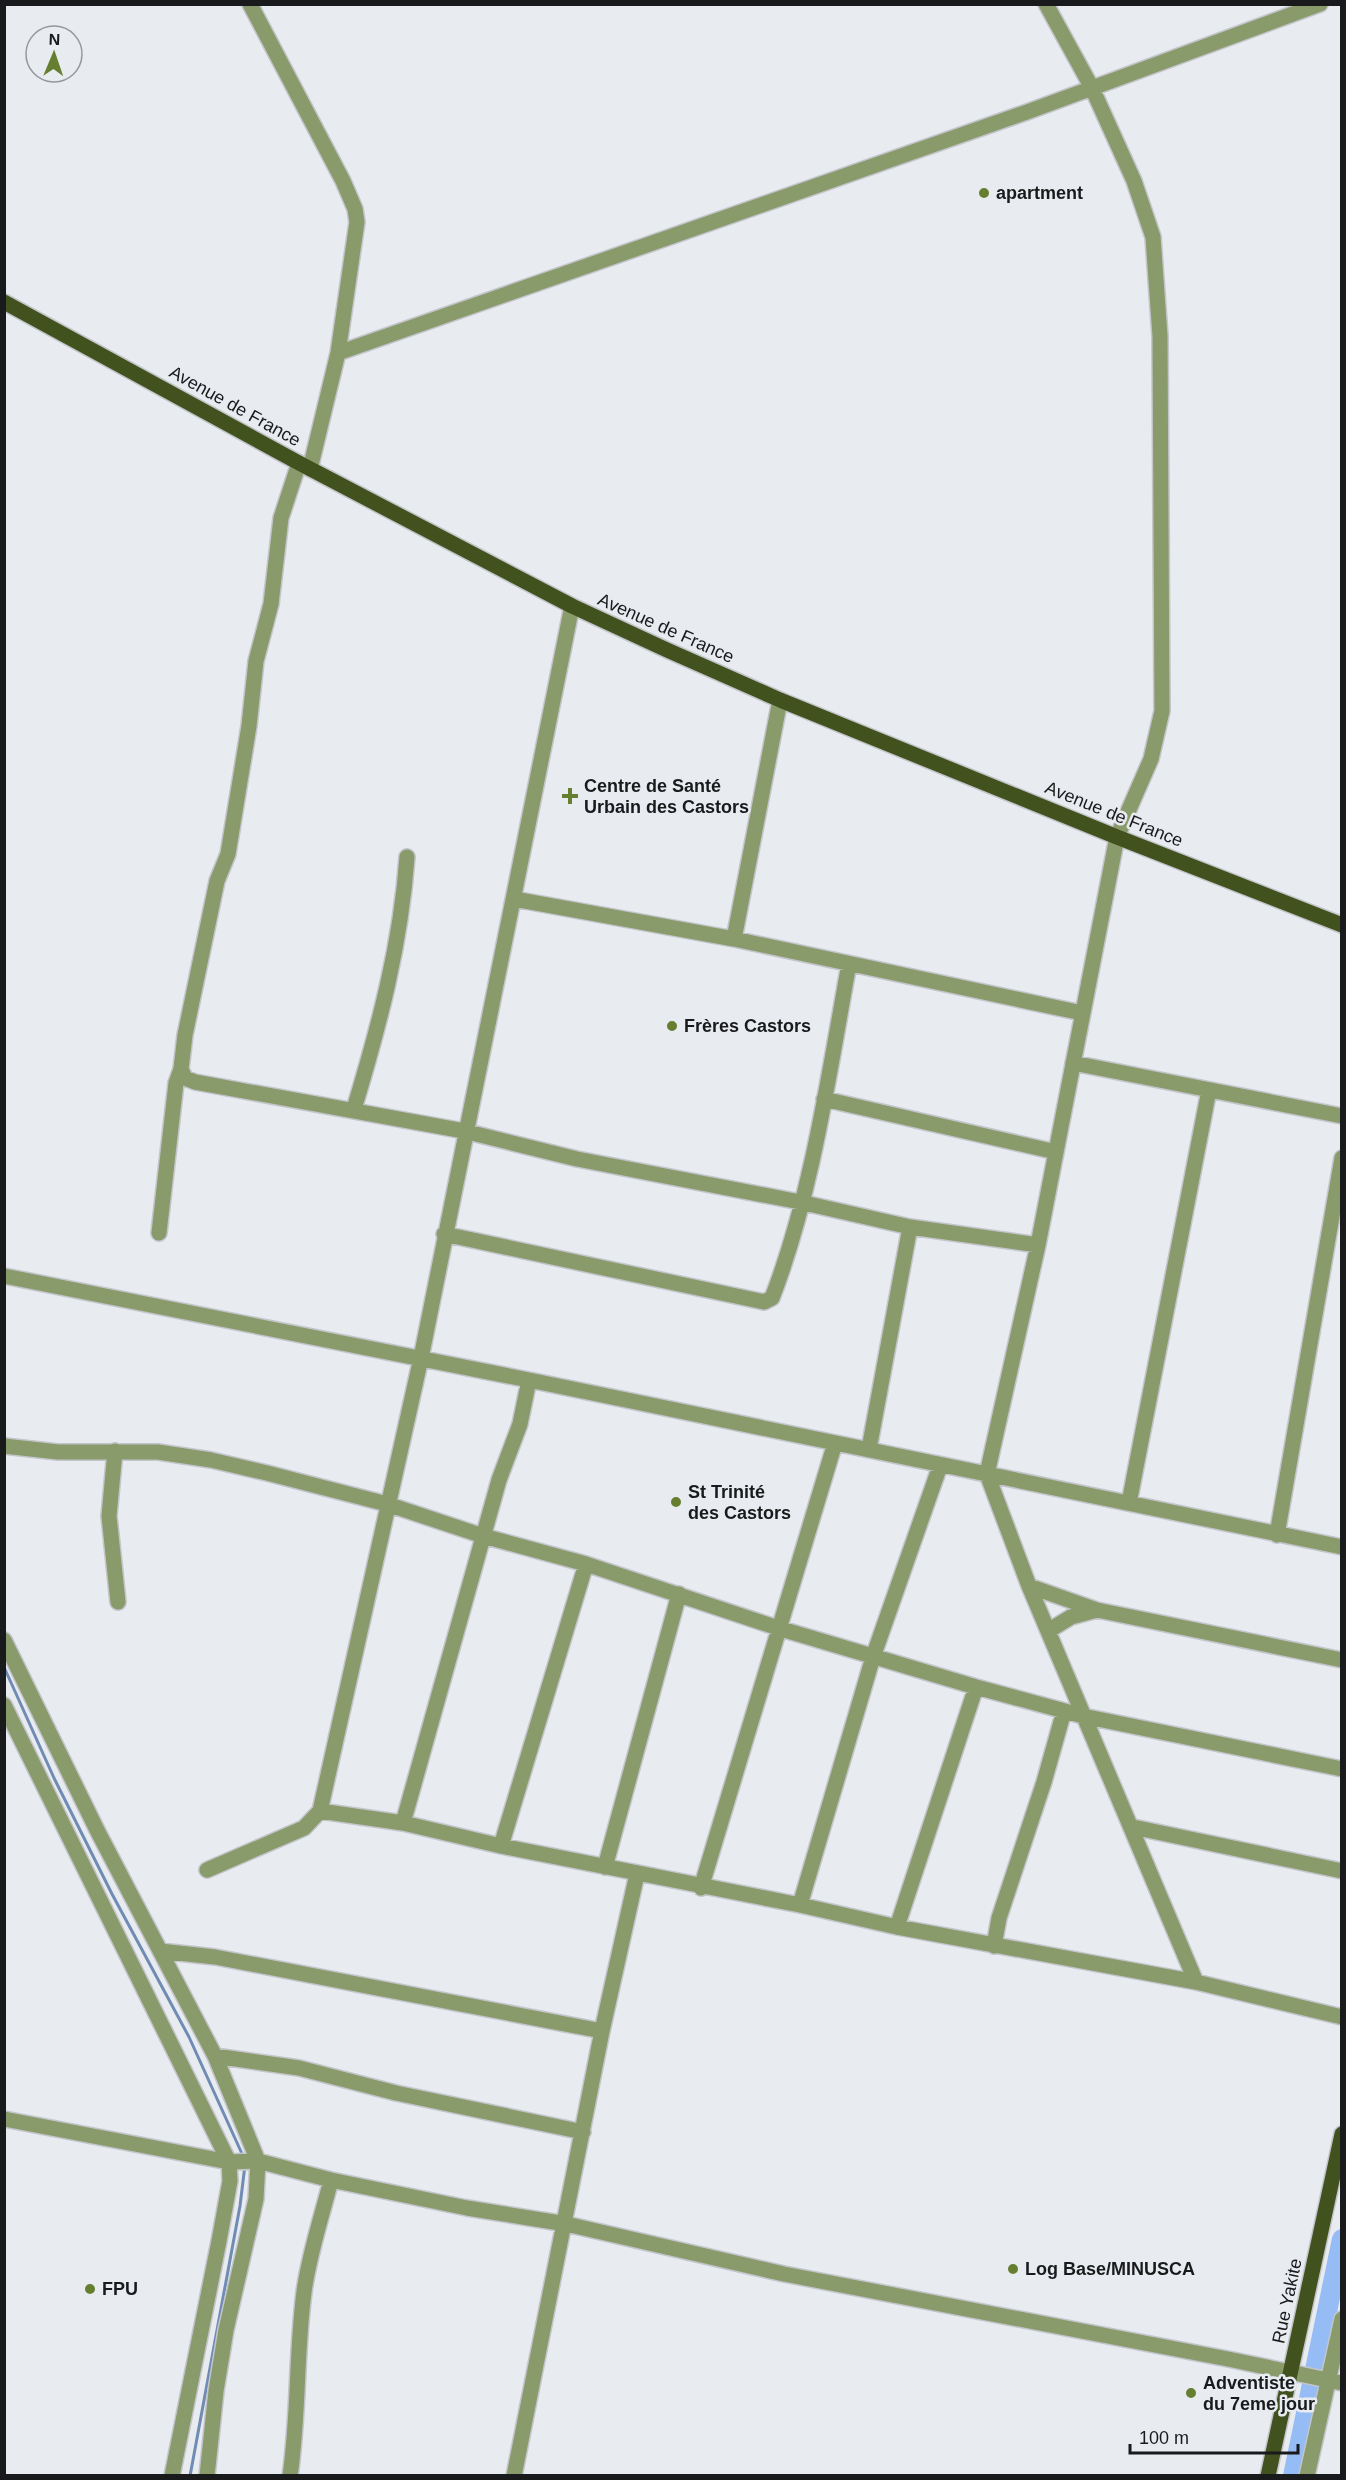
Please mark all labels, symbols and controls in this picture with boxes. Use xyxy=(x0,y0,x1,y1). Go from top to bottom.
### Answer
north arrow xyxy=(24,24,84,84)
text: N xyxy=(48,31,61,48)
place label: apartment xyxy=(996,183,1083,203)
marker: apartment xyxy=(977,186,991,200)
street label: Avenue de France xyxy=(166,362,304,450)
street label: Avenue de France xyxy=(595,589,737,667)
place label: Centre de Santé Urbain des Castors xyxy=(584,776,749,817)
street label: Avenue de France xyxy=(1042,777,1186,851)
marker: Centre de Santé Urbain des Castors xyxy=(561,787,579,805)
place label: Frères Castors xyxy=(684,1016,811,1036)
marker: Frères Castors xyxy=(665,1019,679,1033)
place label: St Trinité des Castors xyxy=(688,1482,791,1523)
marker: St Trinité des Castors xyxy=(669,1495,683,1509)
street label: Rue Yakite xyxy=(1268,2257,1306,2345)
place label: Log Base/MINUSCA xyxy=(1025,2259,1195,2279)
marker: Log Base/MINUSCA xyxy=(1006,2262,1020,2276)
place label: FPU xyxy=(102,2279,138,2299)
marker: FPU xyxy=(83,2282,97,2296)
place label: Adventiste du 7eme jour xyxy=(1203,2373,1315,2414)
marker: Adventiste du 7eme jour xyxy=(1184,2386,1198,2400)
scale bar xyxy=(1130,2417,1298,2455)
text: 100 m xyxy=(1139,2428,1189,2448)

